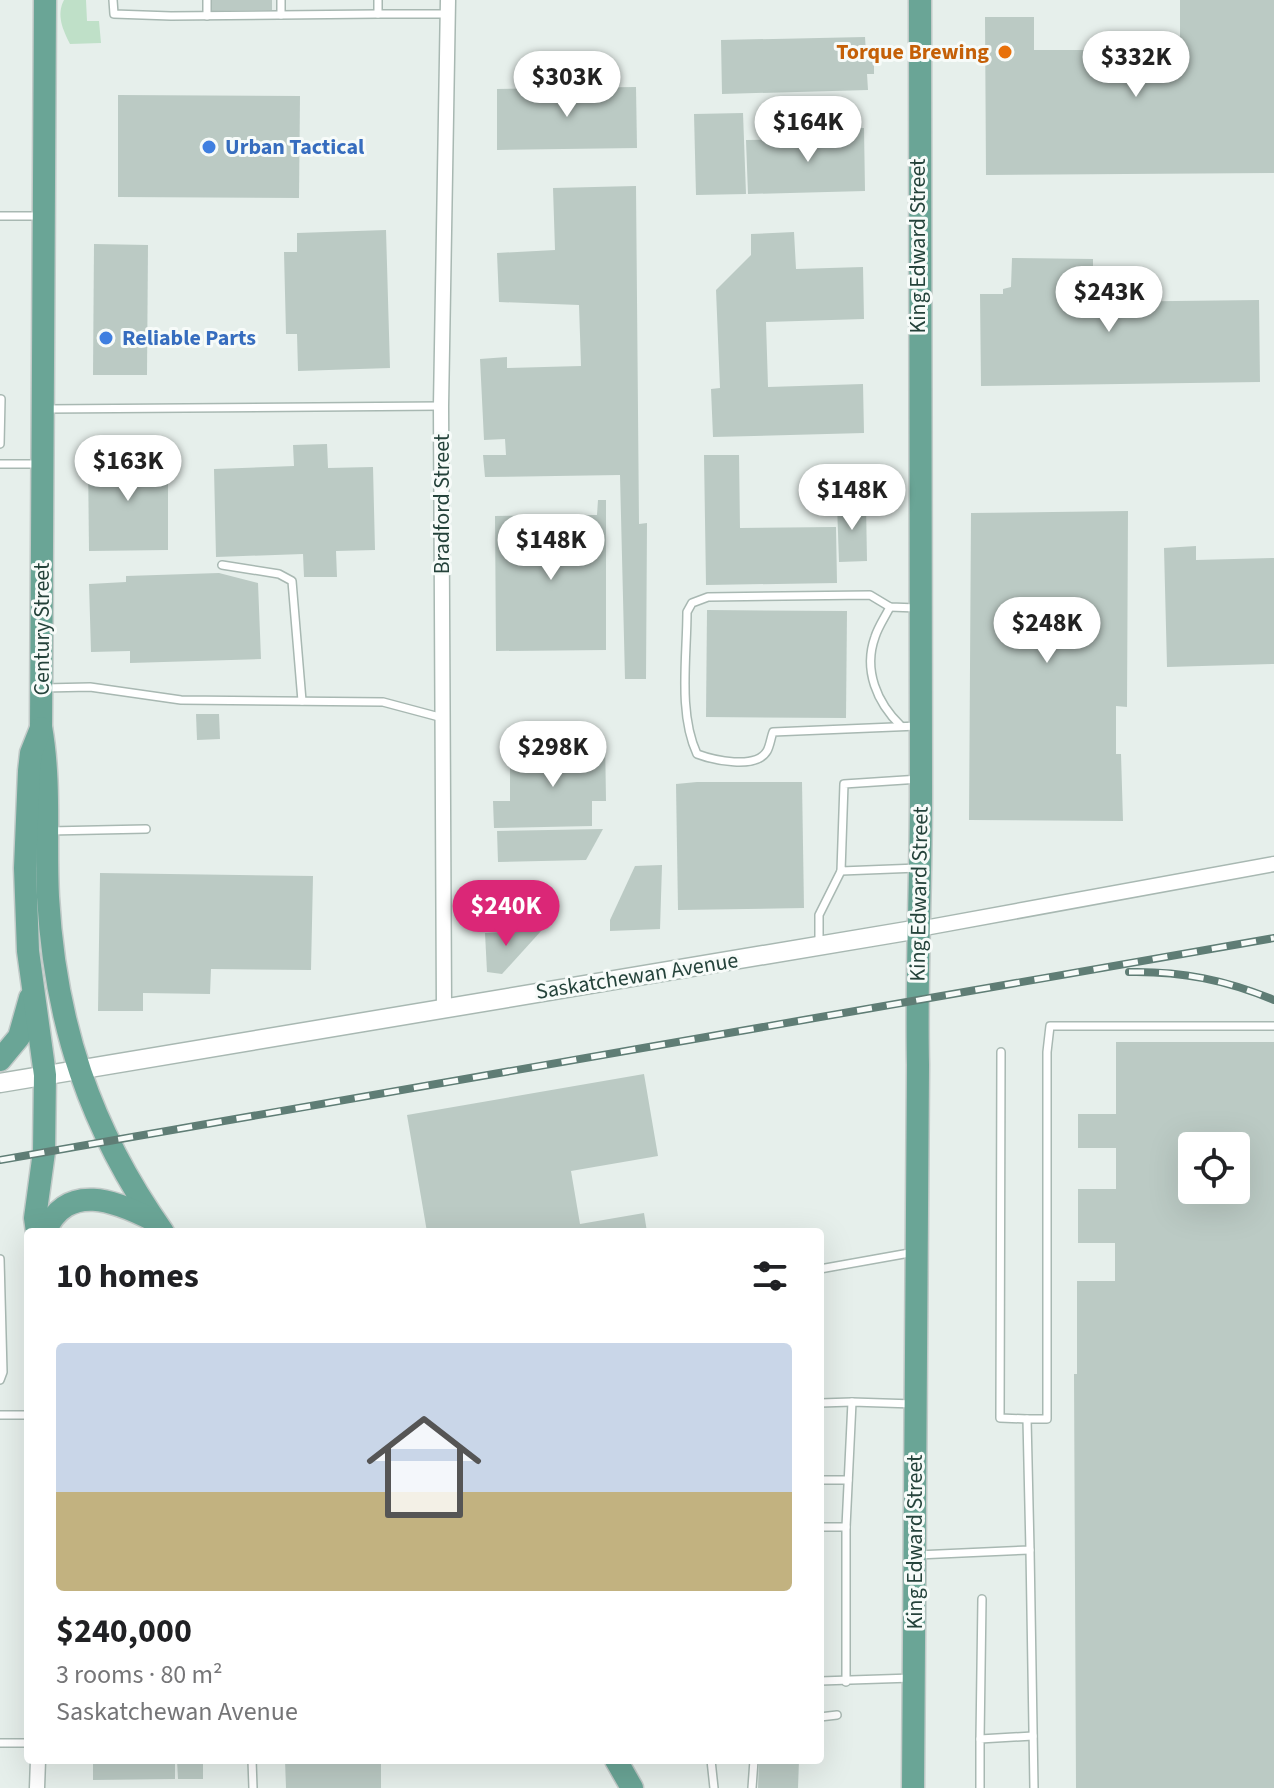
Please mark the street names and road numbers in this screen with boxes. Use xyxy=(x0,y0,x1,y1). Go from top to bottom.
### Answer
street label: King Edward Street xyxy=(902,158,934,334)
street label: Bradford Street xyxy=(426,433,458,574)
street label: Century Street xyxy=(26,562,58,695)
street label: King Edward Street xyxy=(901,806,937,982)
street label: Saskatchewan Avenue xyxy=(533,944,741,1008)
street label: King Edward Street xyxy=(899,1454,931,1630)

